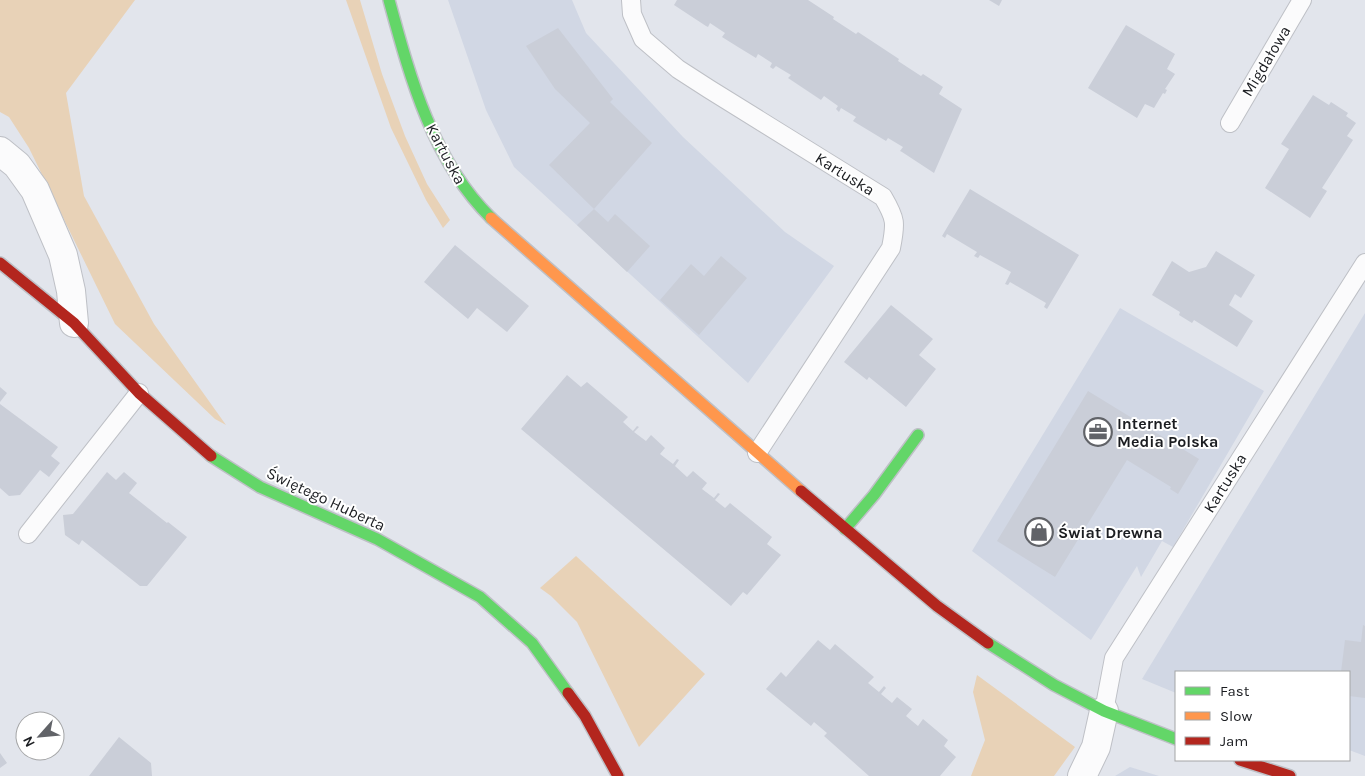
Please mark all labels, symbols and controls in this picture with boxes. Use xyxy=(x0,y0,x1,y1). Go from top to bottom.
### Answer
street label: Migdałowa xyxy=(1237,22,1295,100)
street label: Kartuska xyxy=(422,120,470,188)
street label: Kartuska xyxy=(812,148,878,200)
place label: Internet Media Polska xyxy=(1117,414,1218,451)
office icon: Internet Media Polska xyxy=(1083,417,1113,447)
street label: Kartuska xyxy=(1199,450,1251,516)
street label: Świętego Huberta xyxy=(264,463,388,535)
shop icon: Świat Drewna xyxy=(1024,517,1054,547)
place label: Świat Drewna xyxy=(1058,523,1163,542)
legend xyxy=(1175,671,1350,761)
text: Fast xyxy=(1220,682,1250,700)
text: Slow xyxy=(1220,707,1252,725)
north arrow xyxy=(15,711,65,761)
text: Jam xyxy=(1220,732,1248,750)
text: N xyxy=(19,733,39,750)

